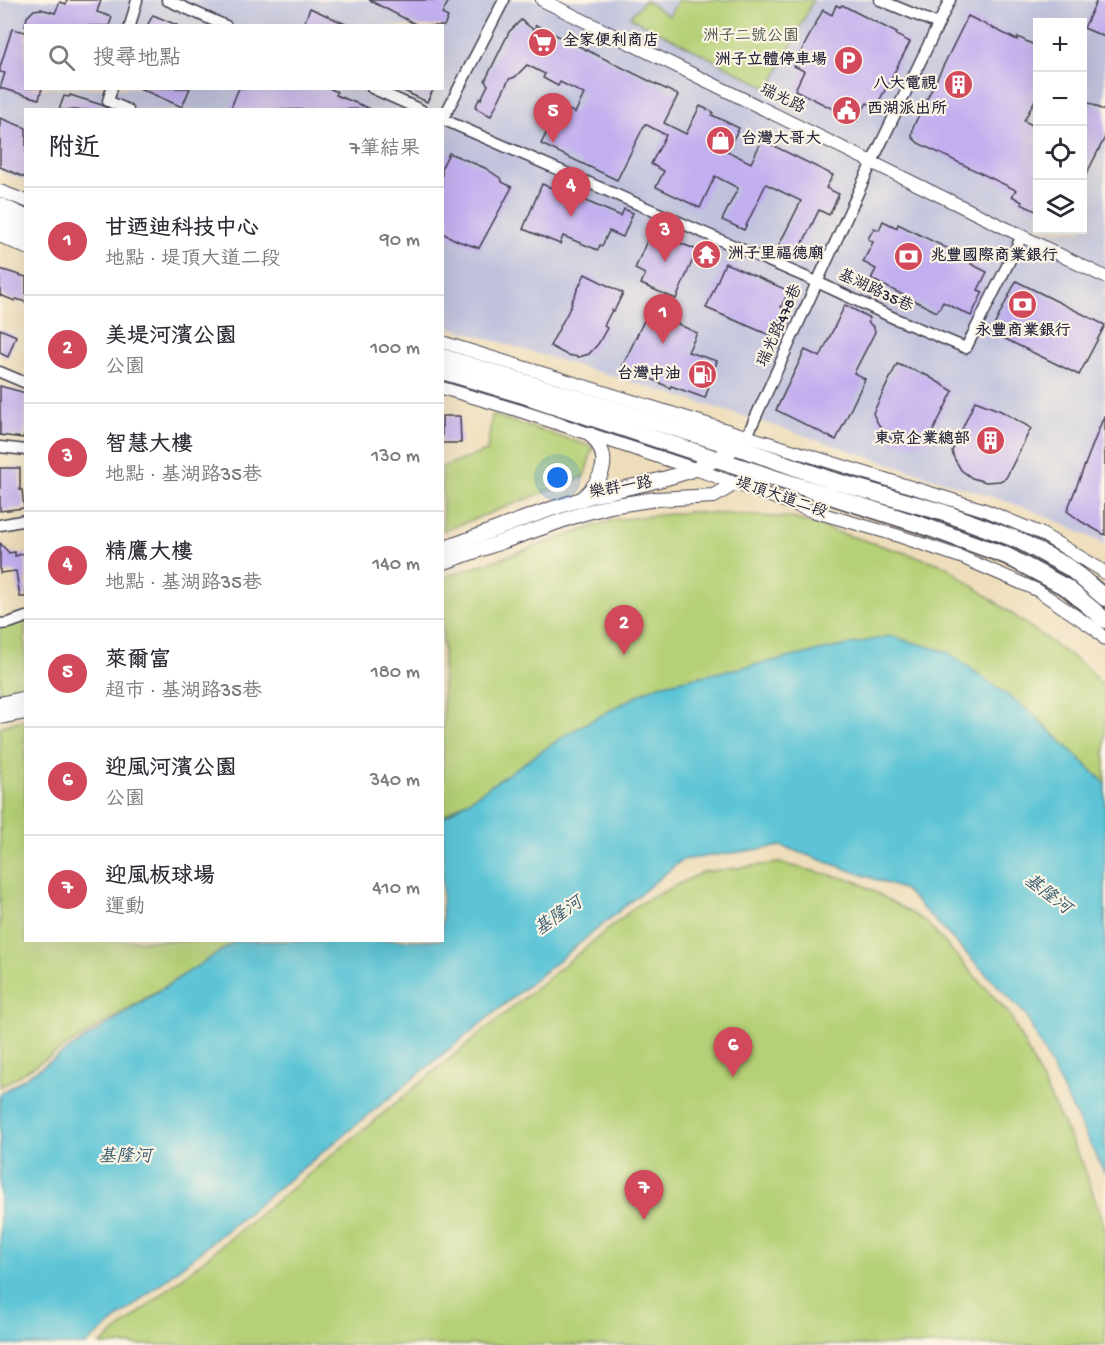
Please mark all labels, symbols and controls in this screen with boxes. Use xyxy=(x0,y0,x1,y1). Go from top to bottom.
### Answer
map controls xyxy=(1033,18,1087,234)
button: + xyxy=(1033,18,1087,72)
search box xyxy=(24,24,444,90)
supermarket icon: 全家便利商店 xyxy=(526,26,558,58)
park label: 洲子二號公園 xyxy=(703,27,799,47)
place label: 全家便利商店 xyxy=(563,31,659,52)
icon: search xyxy=(45,41,78,74)
parking icon: 洲子立體停車場 xyxy=(832,45,864,77)
text: 搜尋地點 xyxy=(93,47,181,73)
place label: 洲子立體停車場 xyxy=(715,50,827,71)
building icon: 八大電視 xyxy=(942,69,974,101)
button: − xyxy=(1033,72,1087,126)
place label: 八大電視 xyxy=(873,75,937,95)
street label: 瑞光路 xyxy=(756,79,809,119)
pin: 5 xyxy=(534,94,572,143)
public building icon: 西湖派出所 xyxy=(830,94,862,126)
place label: 西湖派出所 xyxy=(867,99,947,120)
shop icon: 台灣大哥大 xyxy=(704,124,736,156)
button: locate xyxy=(1033,126,1087,180)
place label: 台灣大哥大 xyxy=(741,129,821,150)
text: 附近 xyxy=(48,135,100,166)
text: 7筆結果 xyxy=(350,139,420,162)
pin: 4 xyxy=(552,168,590,217)
button: layers xyxy=(1033,180,1087,234)
pin: 3 xyxy=(646,212,684,262)
text: 甘迺迪科技中心 xyxy=(105,217,259,243)
text: 1 xyxy=(63,230,72,253)
text: 90 m xyxy=(380,230,420,253)
temple icon: 洲子里福德廟 xyxy=(691,239,723,271)
bank icon: 兆豐國際商業銀行 xyxy=(893,241,925,273)
place label: 洲子里福德廟 xyxy=(728,244,824,265)
place label: 兆豐國際商業銀行 xyxy=(930,246,1058,267)
text: 地點 · 堤頂大道二段 xyxy=(105,249,281,272)
street label: 基湖路35巷 xyxy=(834,265,916,318)
street label: 瑞光路478巷 xyxy=(752,281,808,370)
bank icon: 永豐商業銀行 xyxy=(1007,288,1039,320)
pin: 1 xyxy=(644,294,682,344)
place label: 永豐商業銀行 xyxy=(975,321,1071,342)
text: 美堤河濱公園 xyxy=(105,325,237,351)
text: 2 xyxy=(63,338,72,361)
text: 100 m xyxy=(370,338,420,361)
text: 公園 xyxy=(105,357,145,380)
fuel station icon: 台灣中油 xyxy=(686,359,718,391)
place label: 台灣中油 xyxy=(617,364,681,385)
building icon: 東京企業總部 xyxy=(975,424,1007,456)
place label: 東京企業總部 xyxy=(874,429,970,450)
text: 智慧大樓 xyxy=(105,433,193,459)
text: 3 xyxy=(62,446,73,469)
text: 130 m xyxy=(371,446,420,469)
your location xyxy=(543,463,572,492)
text: 地點 · 基湖路35巷 xyxy=(105,465,262,488)
street label: 樂群一路 xyxy=(587,472,654,504)
street label: 堤頂大道二段 xyxy=(733,473,830,524)
text: 精鷹大樓 xyxy=(105,541,193,567)
text: 4 xyxy=(63,554,72,577)
text: 140 m xyxy=(372,554,420,577)
text: 地點 · 基湖路35巷 xyxy=(105,573,262,596)
pin: 2 xyxy=(604,606,644,655)
text: 萊爾富 xyxy=(105,649,171,675)
text: 5 xyxy=(62,662,73,685)
text: 180 m xyxy=(371,662,420,685)
text: 超市 · 基湖路35巷 xyxy=(105,681,262,704)
text: 迎風河濱公園 xyxy=(105,757,237,783)
text: 6 xyxy=(62,770,73,793)
text: 340 m xyxy=(370,770,420,793)
text: 公園 xyxy=(105,789,145,812)
text: 迎風板球場 xyxy=(105,865,215,891)
water label: 基隆河 xyxy=(1019,869,1078,922)
text: 7 xyxy=(62,878,73,901)
text: 410 m xyxy=(372,878,420,901)
water label: 基隆河 xyxy=(530,890,590,941)
text: 運動 xyxy=(105,897,145,920)
pin: 6 xyxy=(714,1028,752,1077)
water label: 基隆河 xyxy=(98,1146,155,1168)
pin: 7 xyxy=(624,1170,664,1220)

